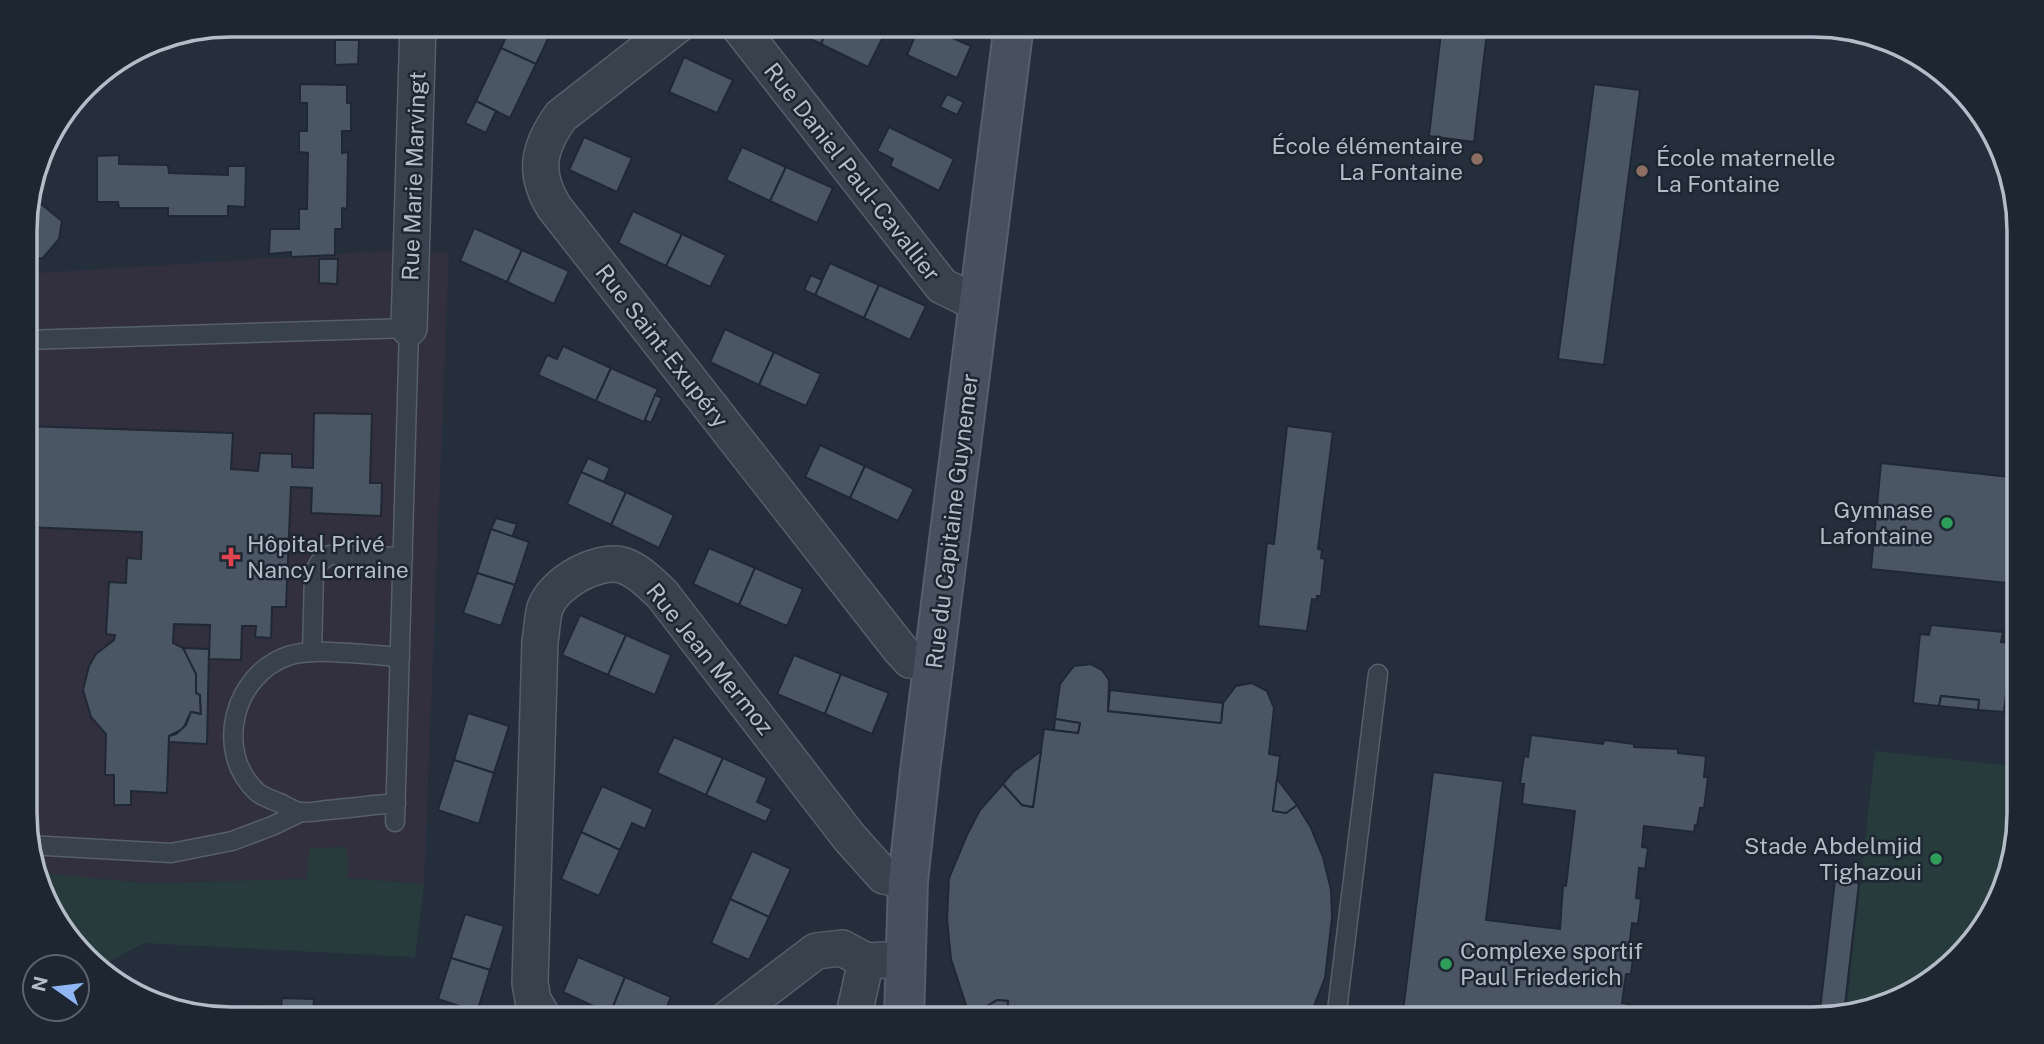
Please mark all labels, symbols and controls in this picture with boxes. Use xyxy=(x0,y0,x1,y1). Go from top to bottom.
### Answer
street label: Rue Daniel Paul-Cavallier xyxy=(759,57,946,286)
street label: Rue Marie Marvingt xyxy=(396,71,431,281)
place label: École élémentaire La Fontaine xyxy=(1271,132,1463,185)
place label: École maternelle La Fontaine xyxy=(1656,144,1836,197)
marker: École élémentaire La Fontaine xyxy=(1469,151,1485,167)
marker: École maternelle La Fontaine xyxy=(1634,163,1650,179)
street label: Rue Saint-Exupéry xyxy=(590,259,734,433)
street label: Rue du Capitaine Guynemer xyxy=(920,372,983,670)
place label: Gymnase Lafontaine xyxy=(1819,496,1933,549)
marker: Gymnase Lafontaine xyxy=(1939,515,1955,531)
place label: Hôpital Privé Nancy Lorraine xyxy=(247,530,409,583)
marker: Hôpital Privé Nancy Lorraine xyxy=(221,547,241,567)
street label: Rue Jean Mermoz xyxy=(641,578,780,740)
place label: Stade Abdelmjid Tighazoui xyxy=(1744,832,1922,885)
marker: Stade Abdelmjid Tighazoui xyxy=(1928,851,1944,867)
place label: Complexe sportif Paul Friederich xyxy=(1460,937,1643,990)
north arrow xyxy=(21,953,91,1023)
marker: Complexe sportif Paul Friederich xyxy=(1438,956,1454,972)
text: N xyxy=(27,974,52,994)

